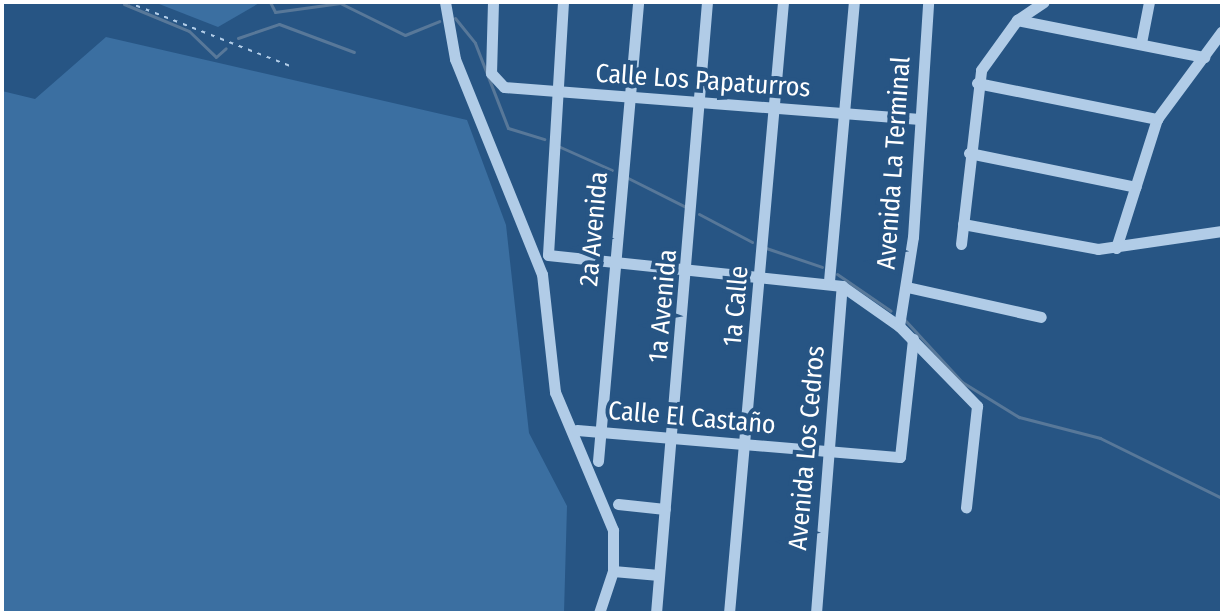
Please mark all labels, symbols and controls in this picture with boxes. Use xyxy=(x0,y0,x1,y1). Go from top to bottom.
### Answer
street label: Avenida La Terminal xyxy=(871,56,917,270)
street label: Calle Los Papaturros xyxy=(594,58,812,104)
street label: 2a Avenida xyxy=(573,170,615,288)
street label: 1a Avenida xyxy=(642,248,684,364)
street label: 1a Calle xyxy=(717,264,755,348)
street label: Avenida Los Cedros xyxy=(783,344,831,552)
street label: Calle El Castaño xyxy=(607,395,777,441)

